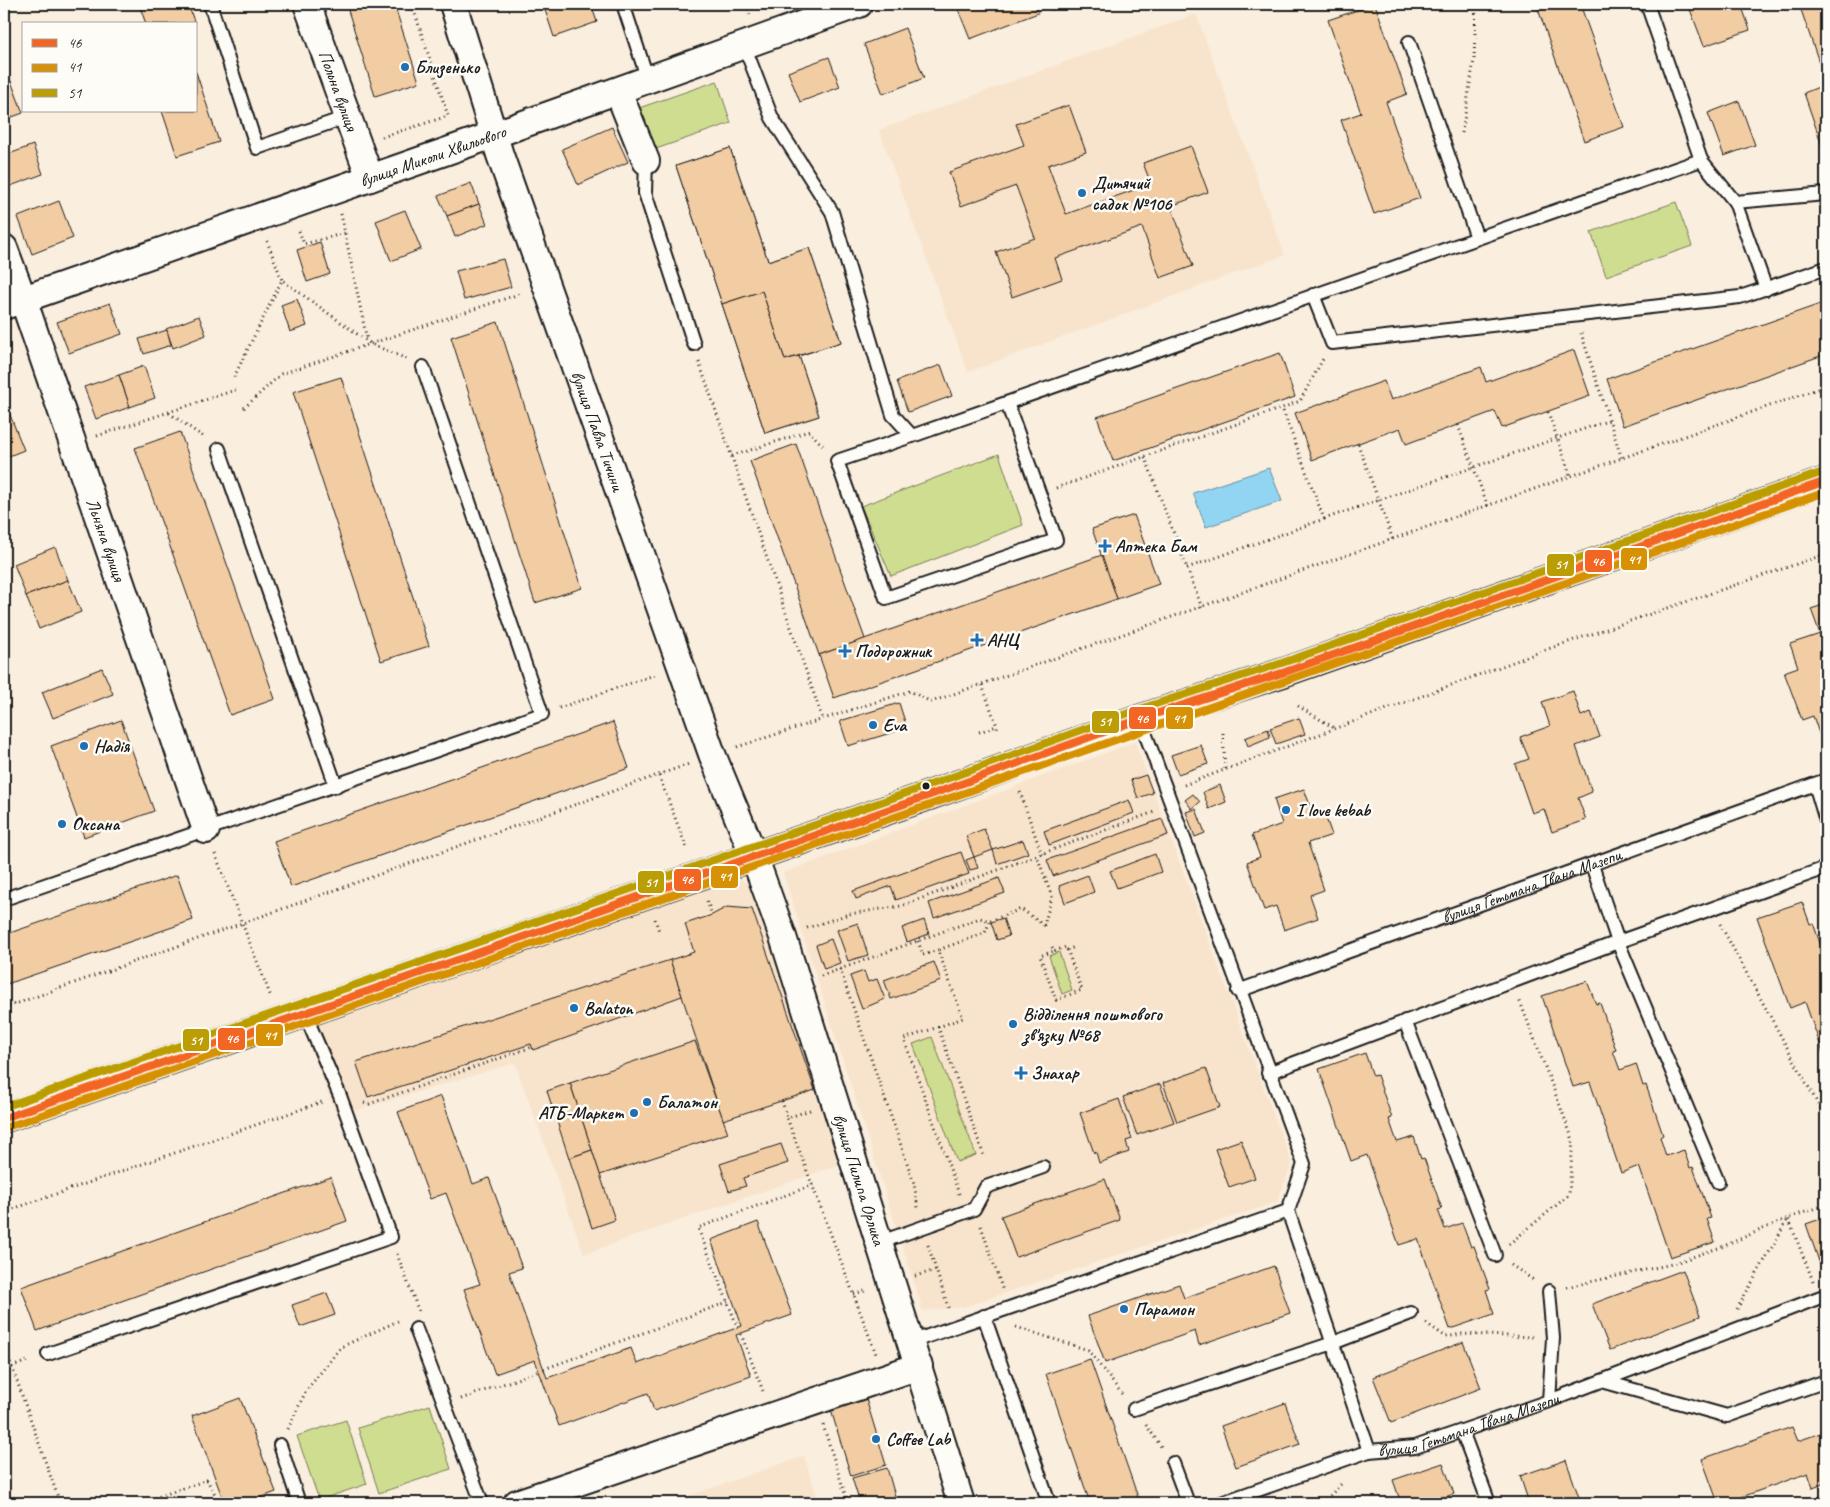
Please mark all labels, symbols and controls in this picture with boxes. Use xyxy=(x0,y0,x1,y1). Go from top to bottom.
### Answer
legend xyxy=(22,22,198,112)
text: 46 xyxy=(68,34,83,53)
street label: Польна вулиця xyxy=(314,47,363,135)
place label: Близенько xyxy=(415,56,480,79)
text: 41 xyxy=(68,58,83,77)
marker: Близенько xyxy=(399,61,411,73)
text: 51 xyxy=(68,84,83,103)
street label: вулиця Миколи Хвильового xyxy=(357,120,510,192)
place label: Дитячий садок №106 xyxy=(1092,172,1173,215)
marker: Дитячий садок №106 xyxy=(1076,187,1088,199)
street label: вулиця Павла Тичини xyxy=(566,368,629,495)
street label: Льняна вулиця xyxy=(82,495,131,585)
place label: Аптека Бам xyxy=(1115,535,1198,557)
marker: Аптека Бам xyxy=(1099,540,1111,552)
line badge: 41 xyxy=(1620,547,1648,571)
line badge: 46 xyxy=(1584,549,1613,573)
text: 41 xyxy=(1628,551,1642,568)
line badge: 51 xyxy=(1546,553,1575,577)
text: 46 xyxy=(1592,553,1606,570)
text: 51 xyxy=(1555,556,1569,573)
place label: АНЦ xyxy=(987,629,1020,651)
marker: АНЦ xyxy=(971,634,983,646)
place label: Подорожник xyxy=(855,640,933,662)
marker: Подорожник xyxy=(839,645,851,657)
line badge: 46 xyxy=(1128,706,1157,730)
line badge: 41 xyxy=(1165,706,1194,730)
line badge: 51 xyxy=(1091,710,1120,734)
text: 46 xyxy=(1136,710,1150,727)
text: 41 xyxy=(1173,710,1187,727)
text: 51 xyxy=(1099,713,1113,730)
place label: Eva xyxy=(883,714,908,736)
marker: Eva xyxy=(867,719,879,731)
place label: Надія xyxy=(94,735,131,757)
marker: Надія xyxy=(78,740,90,752)
unlabelled marker xyxy=(921,781,931,791)
place label: I love kebab xyxy=(1296,799,1371,821)
marker: I love kebab xyxy=(1280,804,1292,816)
place label: Оксана xyxy=(72,813,120,835)
marker: Оксана xyxy=(56,818,68,830)
street label: вулиця Гетьмана Івана Мазепи xyxy=(1439,843,1625,928)
line badge: 41 xyxy=(710,865,739,889)
line badge: 46 xyxy=(673,868,702,892)
text: 41 xyxy=(719,868,733,885)
line badge: 51 xyxy=(637,870,665,894)
text: 46 xyxy=(681,871,695,888)
text: 51 xyxy=(645,874,659,891)
place label: Balaton xyxy=(584,997,634,1019)
marker: Balaton xyxy=(568,1002,580,1014)
place label: Відділення поштового зв'язку №68 xyxy=(1021,1003,1163,1047)
marker: Відділення поштового зв'язку №68 xyxy=(1007,1018,1019,1030)
line badge: 41 xyxy=(255,1023,284,1047)
line badge: 46 xyxy=(217,1027,246,1051)
text: 41 xyxy=(264,1027,278,1044)
line badge: 51 xyxy=(182,1028,210,1052)
text: 46 xyxy=(226,1030,240,1047)
text: 51 xyxy=(190,1032,204,1049)
place label: Знахар xyxy=(1031,1062,1080,1084)
marker: Знахар xyxy=(1015,1067,1027,1079)
place label: Балатон xyxy=(657,1091,719,1113)
marker: Балатон xyxy=(641,1096,653,1108)
place label: АТБ-Маркет xyxy=(538,1102,625,1124)
marker: АТБ-Маркет xyxy=(628,1107,640,1119)
street label: вулиця Пилипа Орлика xyxy=(828,1111,891,1250)
place label: Парамон xyxy=(1134,1298,1196,1320)
marker: Парамон xyxy=(1118,1303,1130,1315)
street label: вулиця Гетьмана Івана Мазепи xyxy=(1377,1387,1564,1461)
place label: Coffee Lab xyxy=(886,1428,952,1450)
marker: Coffee Lab xyxy=(870,1433,882,1445)

